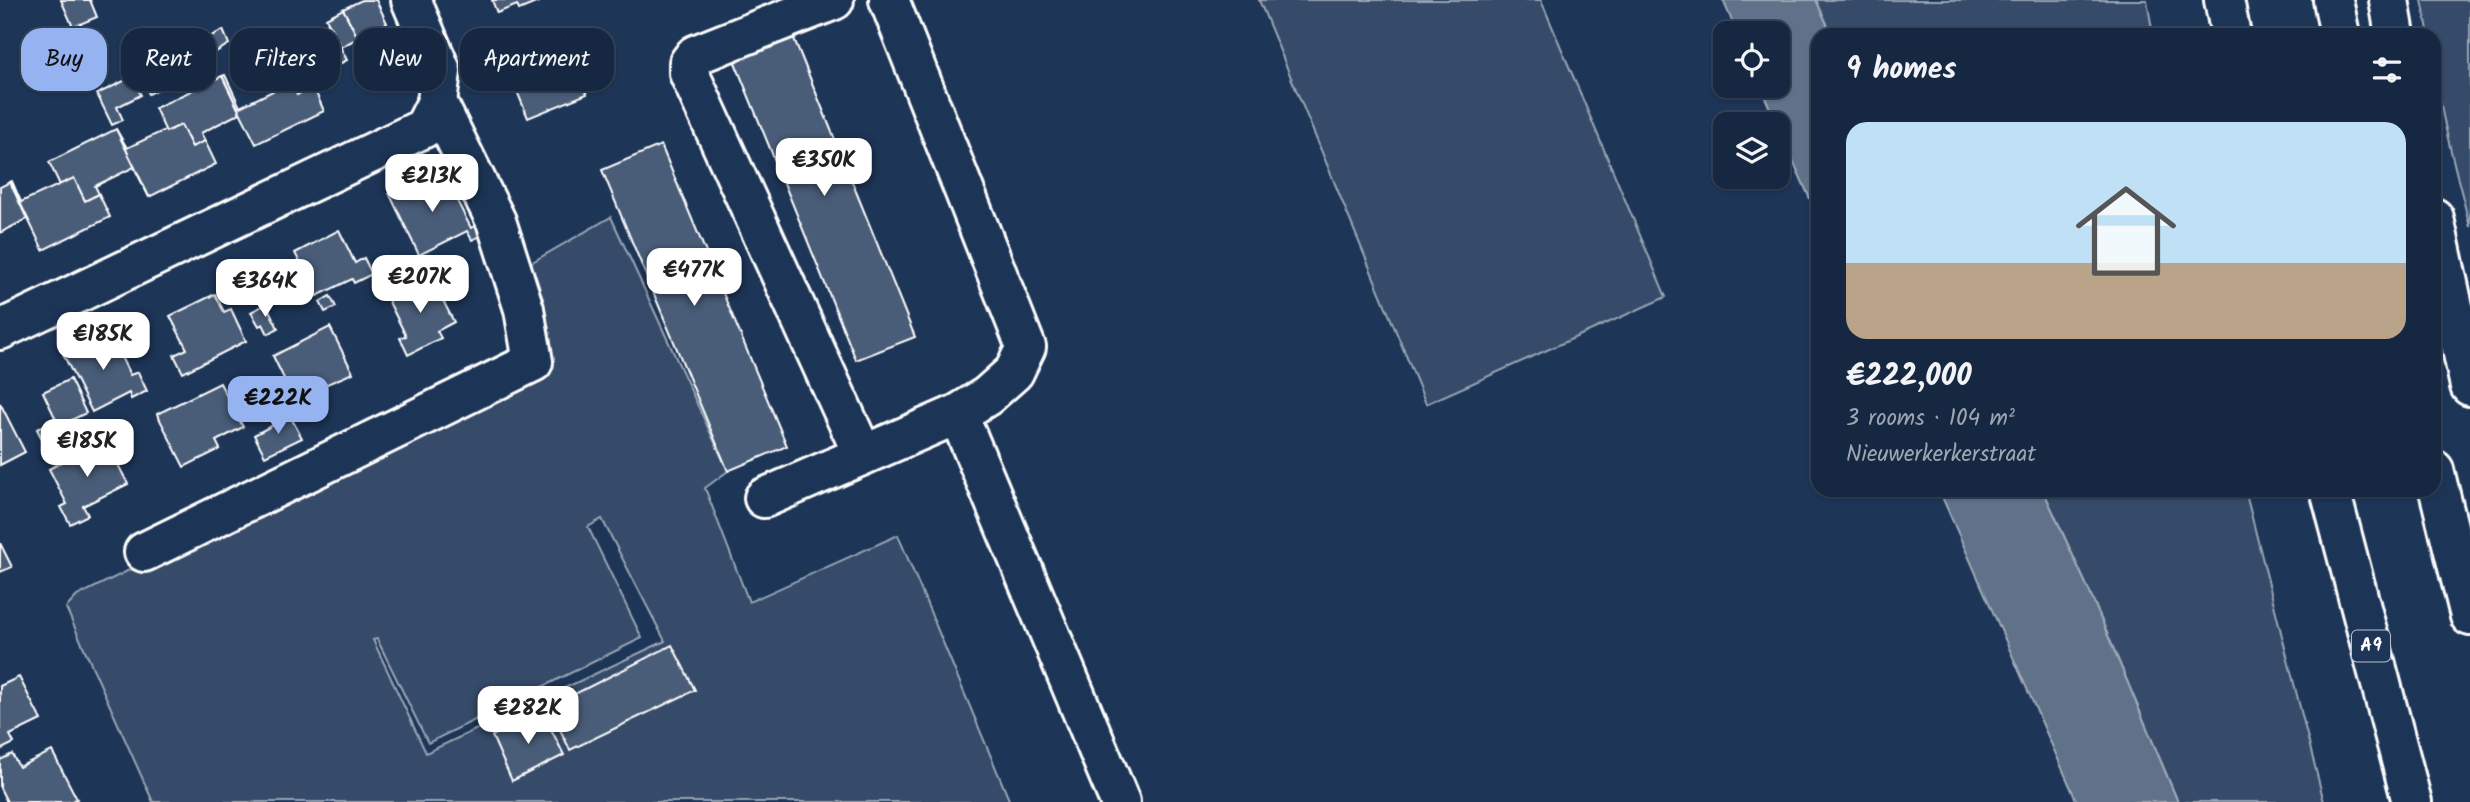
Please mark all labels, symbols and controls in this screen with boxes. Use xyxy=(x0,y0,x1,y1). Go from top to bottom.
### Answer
map controls xyxy=(1713,21,1790,189)
button: locate xyxy=(1713,21,1790,98)
chip: Buy xyxy=(21,28,107,91)
chip: Rent xyxy=(121,28,216,91)
chip: Filters xyxy=(230,28,340,91)
chip: New xyxy=(354,28,446,91)
chip: Apartment xyxy=(460,28,614,91)
text: 9 homes xyxy=(1846,46,1957,94)
icon: filters xyxy=(2368,51,2406,89)
button: layers xyxy=(1713,112,1790,189)
pin: €350K xyxy=(775,138,873,198)
text: €350K xyxy=(792,143,856,179)
pin: €213K xyxy=(383,154,481,214)
text: €213K xyxy=(401,159,463,195)
icon: home xyxy=(2063,168,2189,294)
pin: €477K xyxy=(645,248,743,308)
text: €477K xyxy=(663,253,725,289)
pin: €207K xyxy=(371,256,469,315)
pin: €364K xyxy=(216,260,314,319)
text: €207K xyxy=(388,260,452,296)
text: €364K xyxy=(232,264,298,300)
pin: €185K xyxy=(54,312,152,372)
text: €185K xyxy=(73,317,133,353)
text: €222,000 xyxy=(1846,353,1972,401)
pin: €222K xyxy=(229,376,327,436)
text: €222K xyxy=(244,381,312,417)
text: 3 rooms · 104 m² xyxy=(1846,401,2015,437)
pin: €185K xyxy=(38,420,136,479)
text: €185K xyxy=(57,424,117,460)
text: Nieuwerkerkerstraat xyxy=(1846,437,2036,473)
road number: A9 xyxy=(2352,631,2390,662)
pin: €282K xyxy=(479,686,577,746)
text: €282K xyxy=(494,691,562,727)

